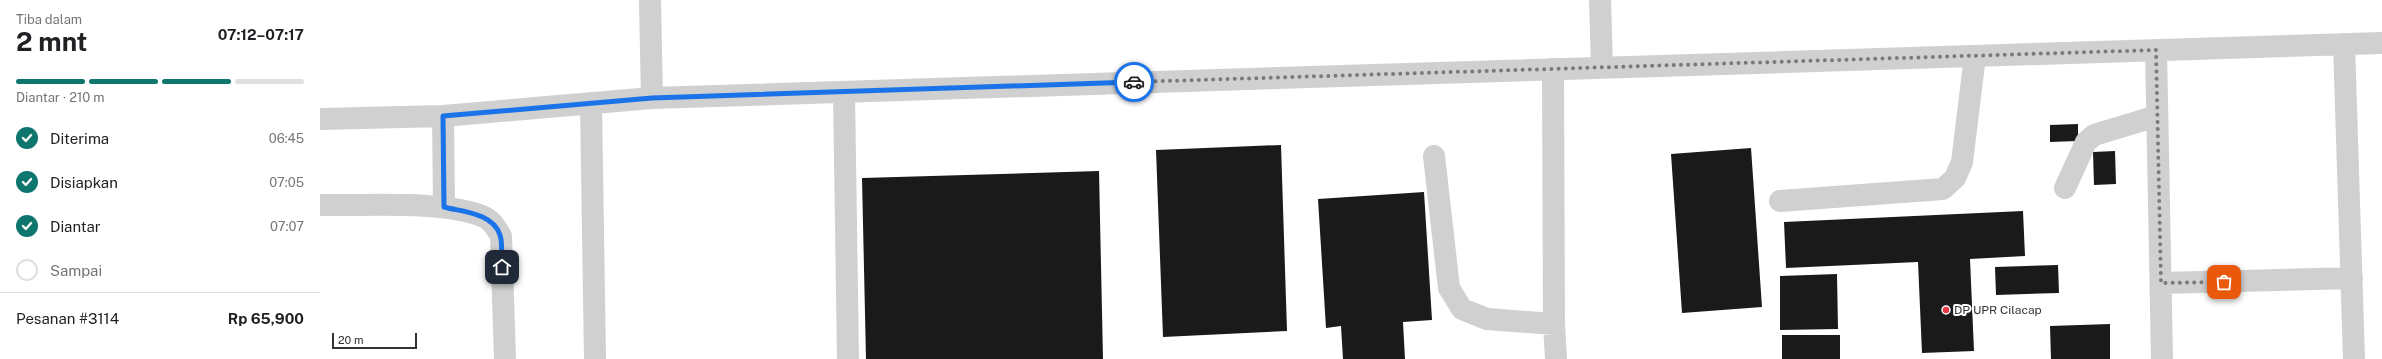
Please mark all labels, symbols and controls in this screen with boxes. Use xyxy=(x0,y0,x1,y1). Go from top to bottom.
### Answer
text: Tiba dalam xyxy=(16,12,82,27)
text: 2 mnt xyxy=(16,26,87,57)
text: 07:12–07:17 xyxy=(218,26,304,43)
courier xyxy=(1114,62,1154,102)
icon: car xyxy=(1123,71,1145,93)
text: Diantar · 210 m xyxy=(16,90,105,105)
icon: check xyxy=(16,127,38,149)
text: Diterima xyxy=(50,130,109,147)
text: 06:45 xyxy=(269,131,304,146)
icon: check xyxy=(16,171,38,193)
text: Disiapkan xyxy=(50,174,118,191)
text: 07:05 xyxy=(269,175,304,190)
icon: check xyxy=(16,215,38,237)
text: Diantar xyxy=(50,218,101,235)
text: 07:07 xyxy=(270,219,304,234)
pin xyxy=(485,250,519,284)
icon: home xyxy=(491,256,513,278)
text: Sampai xyxy=(50,262,102,279)
pin xyxy=(2207,265,2241,299)
icon: bag xyxy=(2213,271,2235,293)
place label: DP UPR Cilacap xyxy=(1954,303,2042,317)
marker: DP UPR Cilacap xyxy=(1941,305,1951,315)
text: Pesanan #3114 xyxy=(16,310,119,327)
text: Rp 65,900 xyxy=(228,310,304,327)
scale bar xyxy=(332,331,417,350)
text: 20 m xyxy=(338,334,363,346)

